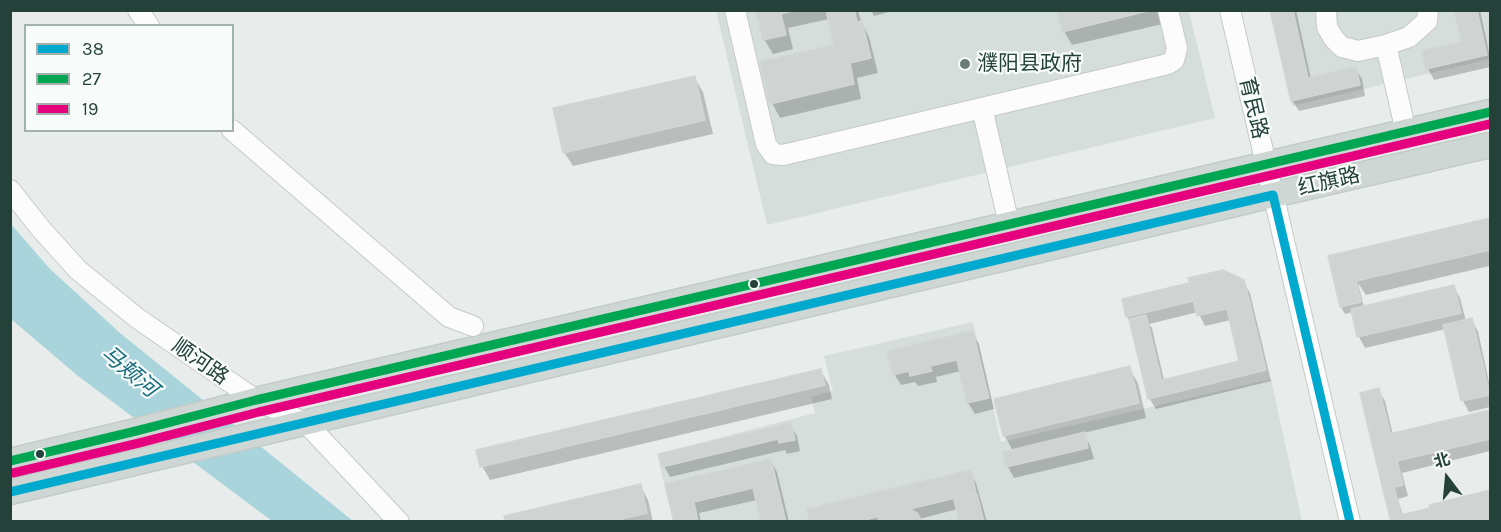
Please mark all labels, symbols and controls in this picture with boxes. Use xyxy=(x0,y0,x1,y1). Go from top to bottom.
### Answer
legend xyxy=(24,24,234,132)
text: 38 xyxy=(82,38,104,60)
place label: 濮阳县政府 xyxy=(977,51,1082,77)
marker: 濮阳县政府 xyxy=(958,57,972,71)
text: 27 xyxy=(82,68,101,90)
street label: 育民路 xyxy=(1234,74,1272,142)
text: 19 xyxy=(82,98,98,120)
street label: 红旗路 xyxy=(1295,163,1363,201)
unlabelled marker xyxy=(748,278,760,290)
street label: 顺河路 xyxy=(167,334,233,390)
water label: 马颊河 xyxy=(95,341,163,403)
unlabelled marker xyxy=(34,448,46,460)
north arrow xyxy=(1417,448,1477,508)
text: 北 xyxy=(1432,449,1452,472)

